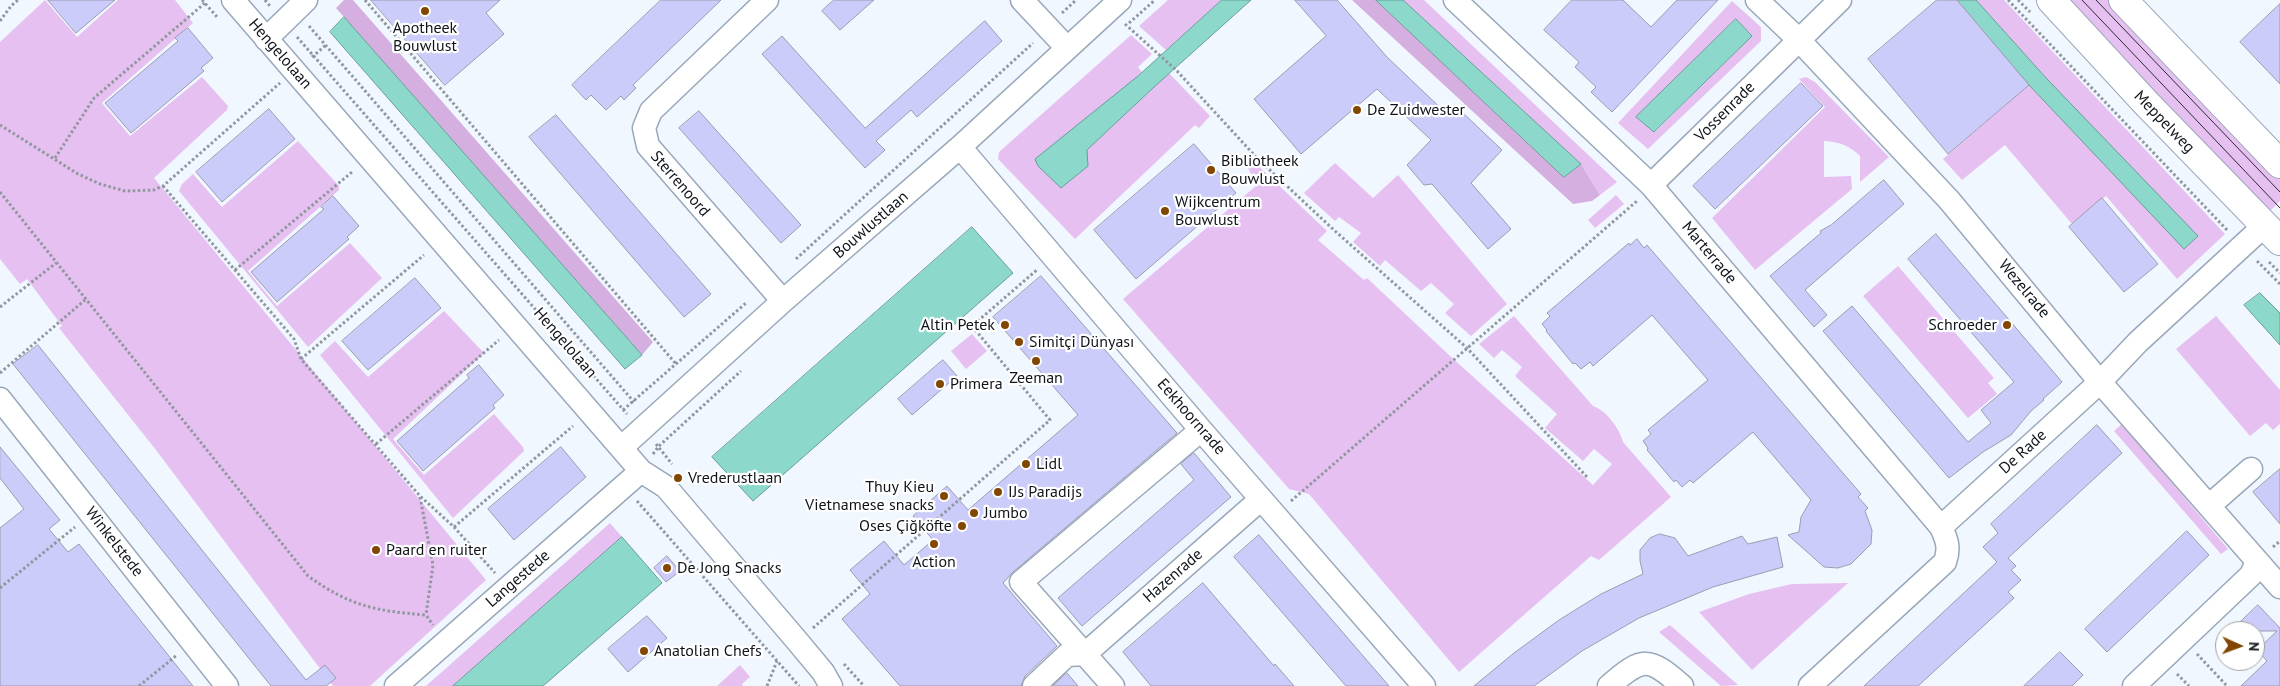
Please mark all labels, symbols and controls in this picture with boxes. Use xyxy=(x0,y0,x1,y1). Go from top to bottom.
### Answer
marker: Apotheek Bouwlust xyxy=(419,5,431,17)
street label: Hengelolaan xyxy=(244,15,316,93)
place label: Apotheek Bouwlust xyxy=(393,18,457,56)
street label: Vossenrade xyxy=(1691,78,1759,146)
street label: Meppelweg xyxy=(2130,87,2198,157)
place label: De Zuidwester xyxy=(1367,100,1465,120)
marker: De Zuidwester xyxy=(1351,104,1363,116)
street label: Sterrenoord xyxy=(646,147,714,221)
place label: Bibliotheek Bouwlust xyxy=(1221,151,1299,189)
marker: Bibliotheek Bouwlust xyxy=(1205,164,1217,176)
street label: Bouwlustlaan xyxy=(830,187,912,263)
place label: Wijkcentrum Bouwlust xyxy=(1175,192,1260,230)
marker: Wijkcentrum Bouwlust xyxy=(1159,205,1171,217)
street label: Marterrade xyxy=(1677,218,1741,288)
street label: Wezelrade xyxy=(1994,256,2054,322)
street label: Hengelolaan xyxy=(529,304,601,382)
place label: Altin Petek xyxy=(921,315,995,335)
place label: Schroeder xyxy=(1928,315,1997,335)
marker: Altin Petek xyxy=(999,319,1011,331)
marker: Schroeder xyxy=(2001,319,2013,331)
place label: Simitçi Dünyası xyxy=(1029,332,1134,352)
marker: Simitçi Dünyası xyxy=(1013,336,1025,348)
marker: Zeeman xyxy=(1030,355,1042,367)
place label: Zeeman xyxy=(1009,368,1063,388)
place label: Primera xyxy=(950,374,1003,394)
street label: Eekhoornrade xyxy=(1153,375,1229,459)
marker: Primera xyxy=(934,378,946,390)
street label: De Rade xyxy=(1995,426,2051,478)
place label: Lidl xyxy=(1036,454,1062,474)
marker: Lidl xyxy=(1020,458,1032,470)
place label: Vrederustlaan xyxy=(688,468,782,488)
marker: Vrederustlaan xyxy=(672,472,684,484)
place label: Thuy Kieu Vietnamese snacks xyxy=(805,477,934,515)
place label: IJs Paradijs xyxy=(1008,482,1082,502)
marker: IJs Paradijs xyxy=(992,486,1004,498)
marker: Thuy Kieu Vietnamese snacks xyxy=(938,490,950,502)
street label: Winkelstede xyxy=(81,503,147,581)
place label: Jumbo xyxy=(984,503,1027,523)
marker: Jumbo xyxy=(968,507,980,519)
place label: Oses Çiğköfte xyxy=(859,516,952,536)
marker: Oses Çiğköfte xyxy=(956,520,968,532)
marker: Action xyxy=(928,538,940,550)
place label: Paard en ruiter xyxy=(386,540,487,560)
marker: Paard en ruiter xyxy=(370,544,382,556)
street label: Hazenrade xyxy=(1139,545,1207,607)
street label: Langestede xyxy=(482,546,554,612)
place label: Action xyxy=(912,552,956,572)
place label: De Jong Snacks xyxy=(677,558,782,578)
marker: De Jong Snacks xyxy=(661,562,673,574)
north arrow xyxy=(2215,621,2265,671)
place label: Anatolian Chefs xyxy=(654,641,762,661)
text: N xyxy=(2245,642,2263,651)
marker: Anatolian Chefs xyxy=(638,645,650,657)

